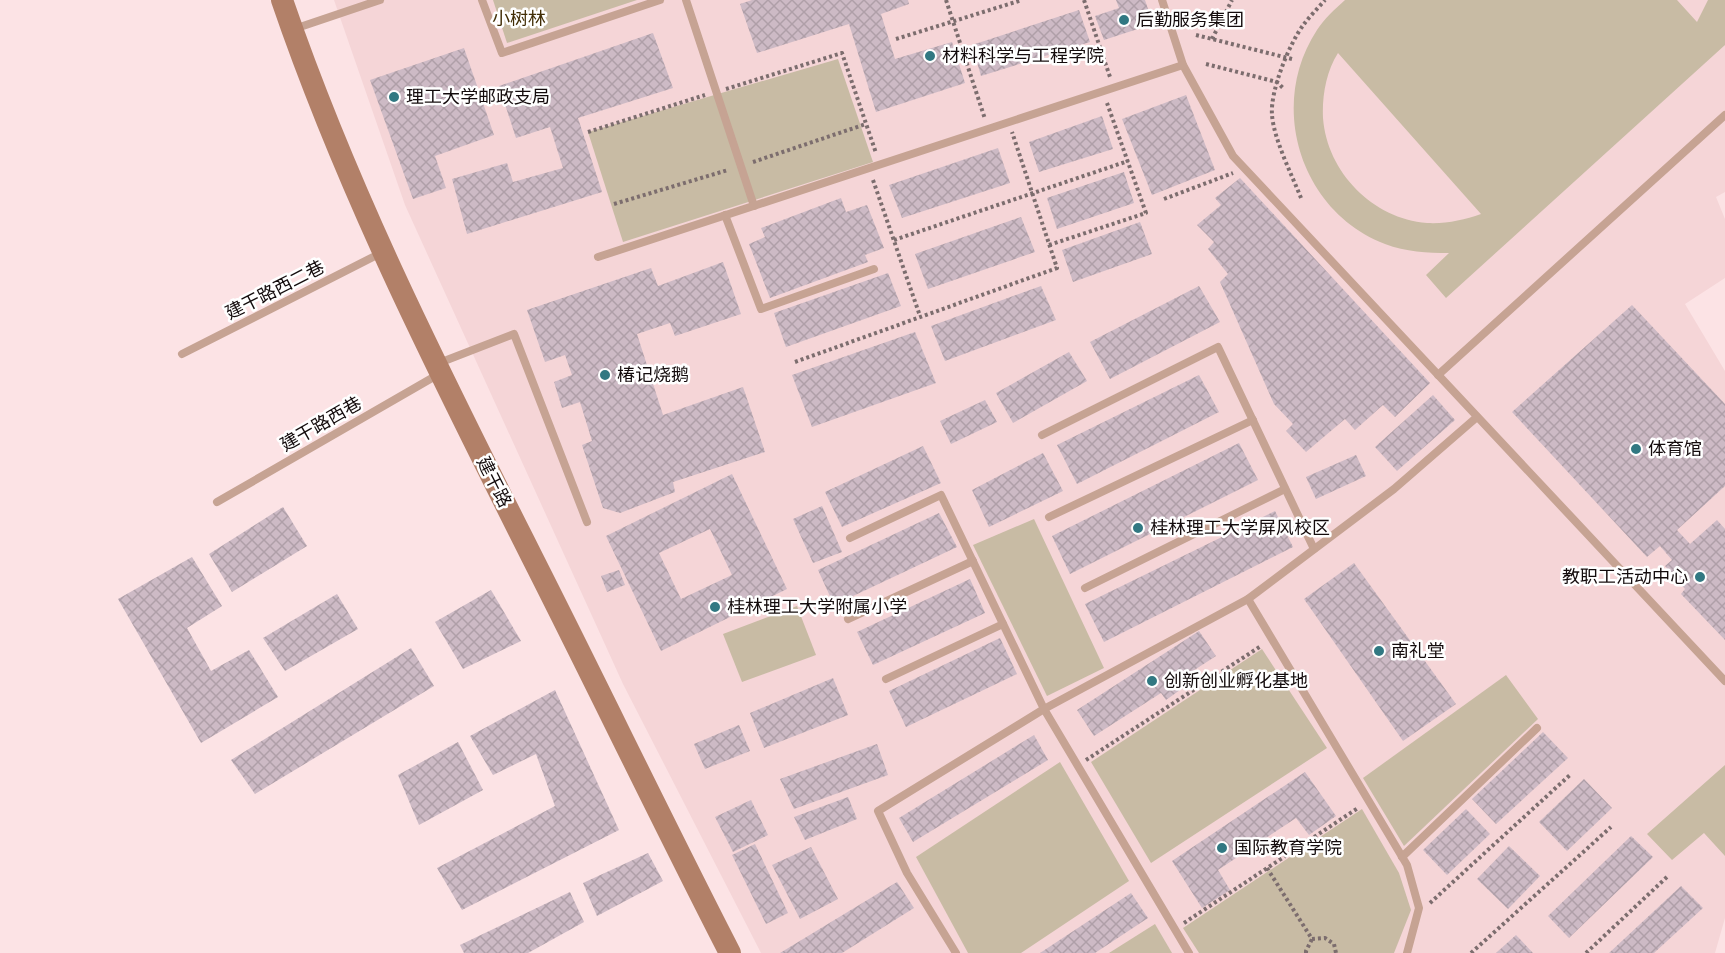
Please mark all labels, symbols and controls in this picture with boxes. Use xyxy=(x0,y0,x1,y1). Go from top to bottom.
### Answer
park label: 小树林 xyxy=(492,8,546,30)
place label: 后勤服务集团 xyxy=(1136,9,1244,31)
marker: 后勤服务集团 xyxy=(1117,13,1131,27)
place label: 材料科学与工程学院 xyxy=(942,45,1104,67)
marker: 材料科学与工程学院 xyxy=(923,49,937,63)
place label: 理工大学邮政支局 xyxy=(406,86,550,108)
marker: 理工大学邮政支局 xyxy=(387,90,401,104)
street label: 建干路西二巷 xyxy=(222,256,328,324)
place label: 椿记烧鹅 xyxy=(617,364,689,386)
marker: 椿记烧鹅 xyxy=(598,368,612,382)
street label: 建干路西巷 xyxy=(277,392,365,456)
place label: 体育馆 xyxy=(1648,438,1702,460)
marker: 体育馆 xyxy=(1629,442,1643,456)
street label: 建干路 xyxy=(472,453,516,511)
place label: 桂林理工大学屏风校区 xyxy=(1150,517,1330,539)
marker: 桂林理工大学屏风校区 xyxy=(1131,521,1145,535)
place label: 教职工活动中心 xyxy=(1562,566,1688,588)
marker: 教职工活动中心 xyxy=(1693,570,1707,584)
place label: 桂林理工大学附属小学 xyxy=(727,596,907,618)
marker: 桂林理工大学附属小学 xyxy=(708,600,722,614)
place label: 南礼堂 xyxy=(1391,640,1445,662)
marker: 南礼堂 xyxy=(1372,644,1386,658)
place label: 创新创业孵化基地 xyxy=(1164,670,1308,692)
marker: 创新创业孵化基地 xyxy=(1145,674,1159,688)
place label: 国际教育学院 xyxy=(1234,837,1342,859)
marker: 国际教育学院 xyxy=(1215,841,1229,855)

